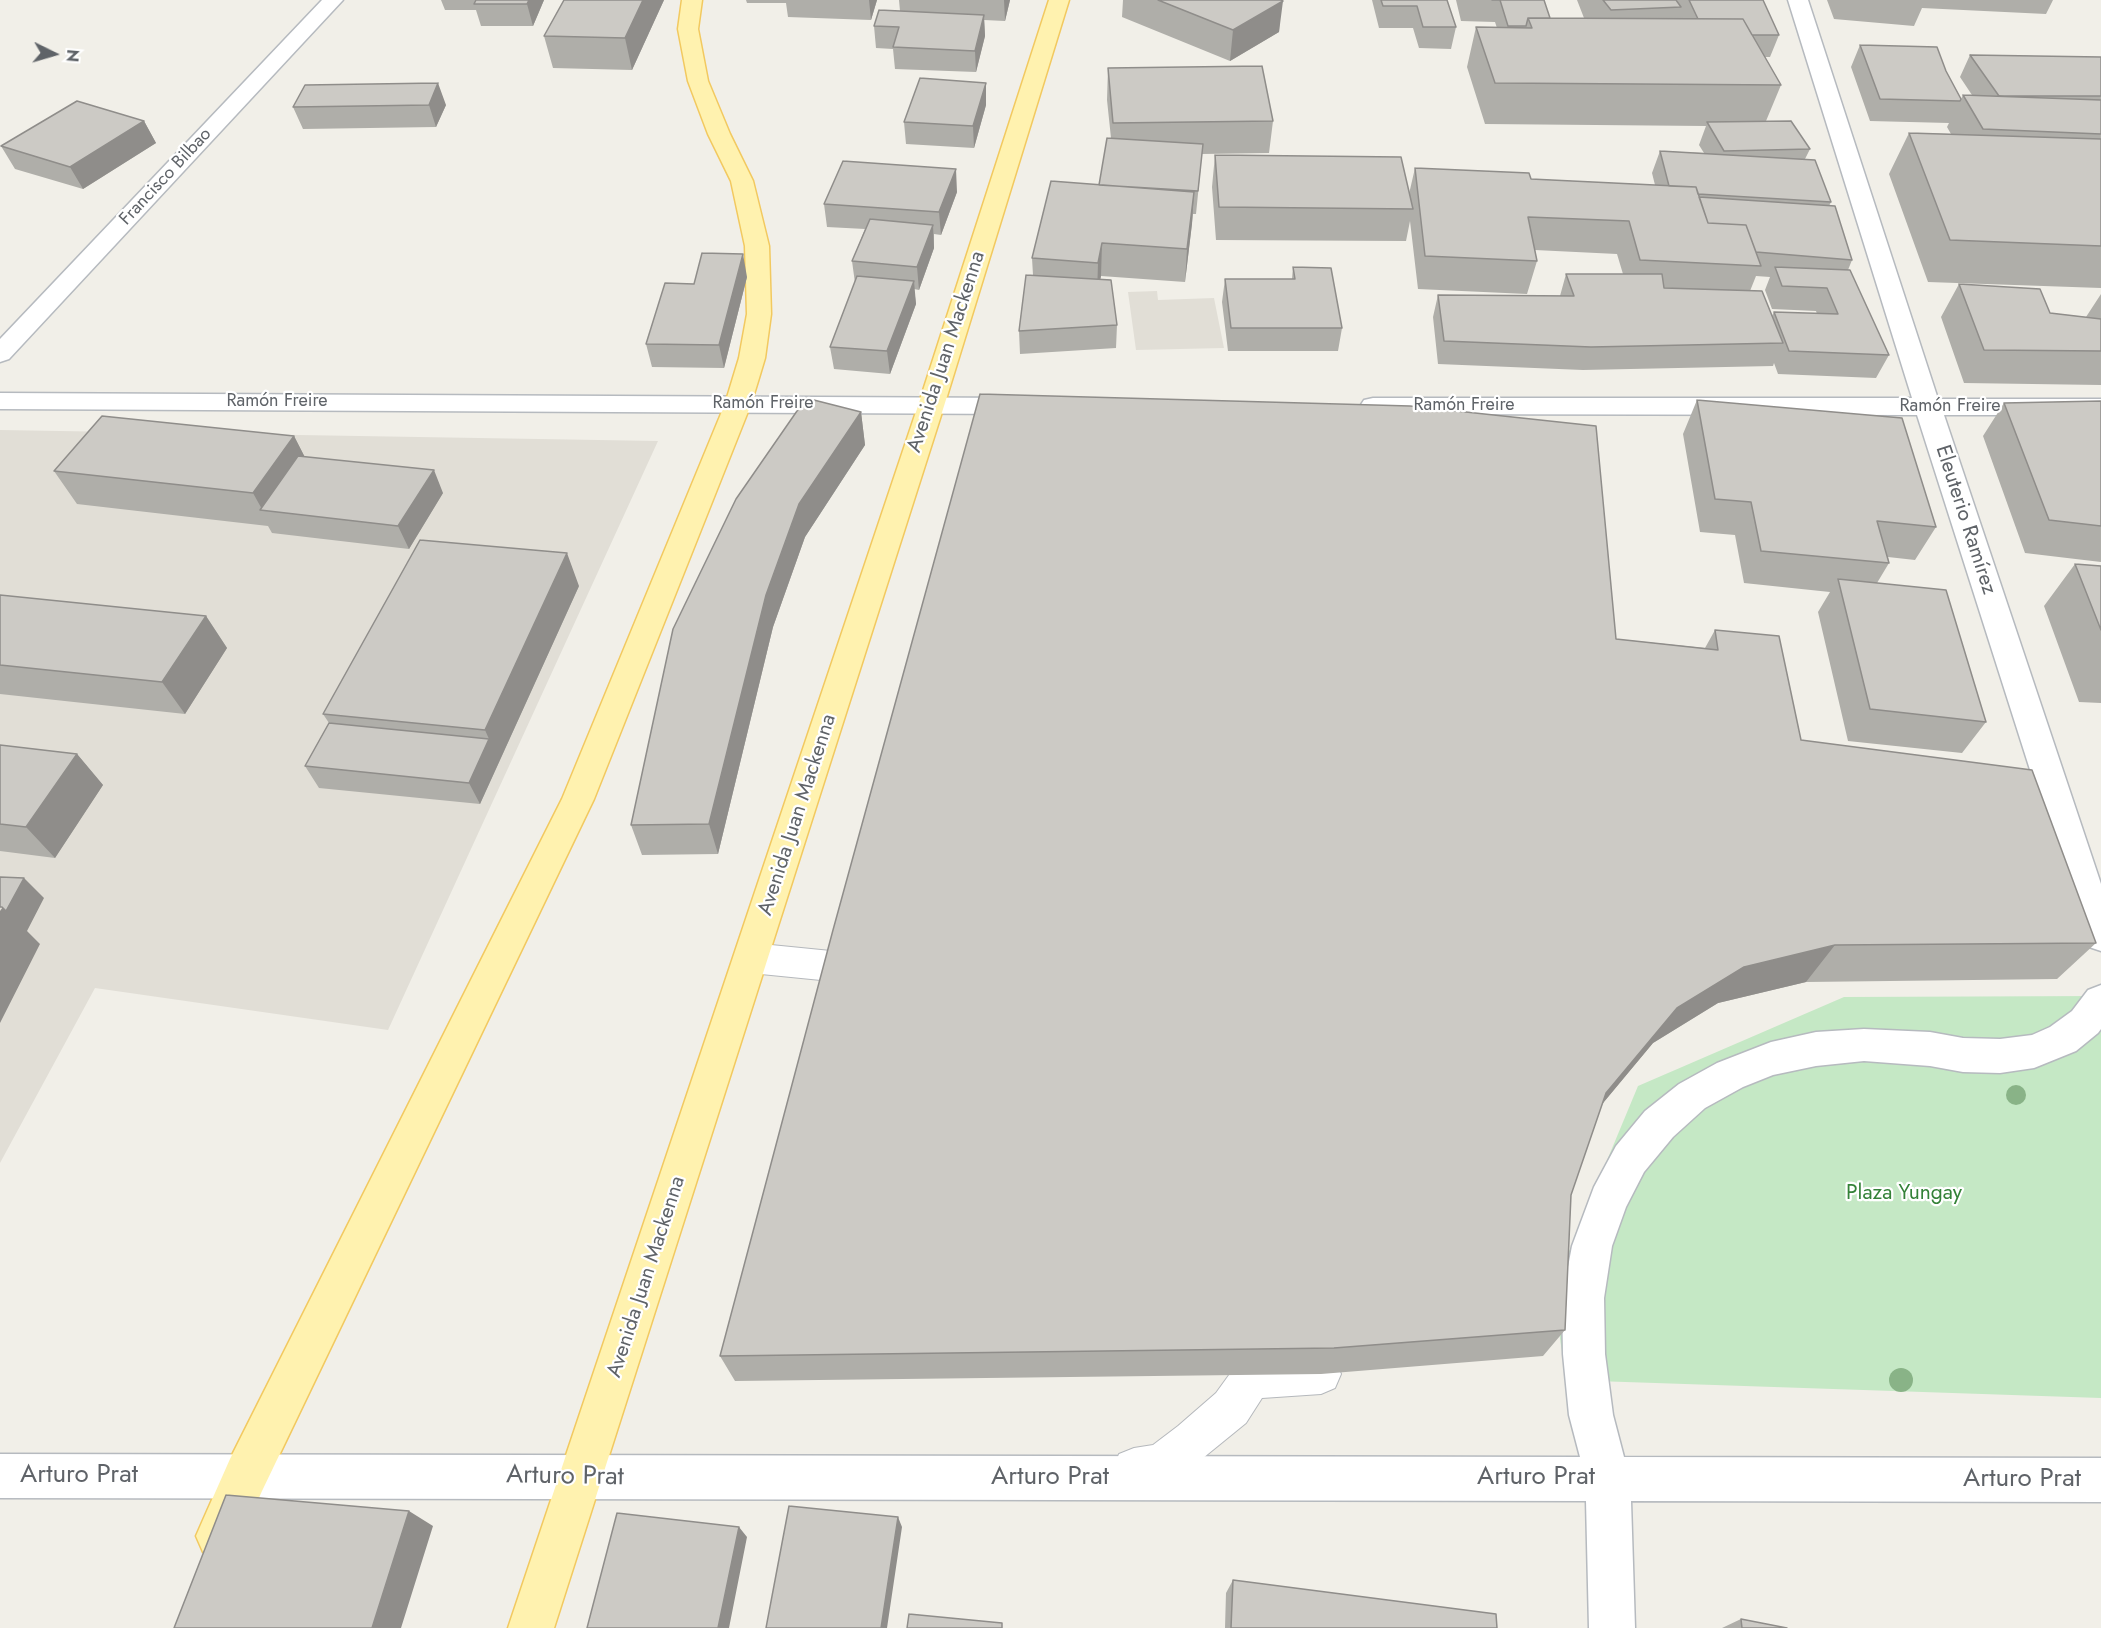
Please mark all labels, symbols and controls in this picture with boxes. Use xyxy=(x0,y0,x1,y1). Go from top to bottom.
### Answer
north arrow xyxy=(24,24,84,84)
text: N xyxy=(60,48,84,63)
street label: Francisco Bilbao xyxy=(116,124,216,230)
street label: Avenida Juan Mackenna xyxy=(903,248,991,456)
street label: Ramón Freire xyxy=(226,391,328,413)
street label: Ramón Freire xyxy=(712,393,814,415)
street label: Ramón Freire xyxy=(1413,395,1515,417)
street label: Ramón Freire xyxy=(1899,396,2001,418)
street label: Eleuterio Ramírez xyxy=(1929,442,2001,598)
street label: Avenida Juan Mackenna xyxy=(754,711,842,919)
street label: Avenida Juan Mackenna xyxy=(603,1173,691,1381)
park label: Plaza Yungay xyxy=(1846,1181,1962,1207)
street label: Arturo Prat xyxy=(20,1460,138,1492)
street label: Arturo Prat xyxy=(506,1460,624,1494)
street label: Arturo Prat xyxy=(991,1462,1109,1494)
street label: Arturo Prat xyxy=(1477,1462,1595,1494)
street label: Arturo Prat xyxy=(1963,1464,2081,1496)

